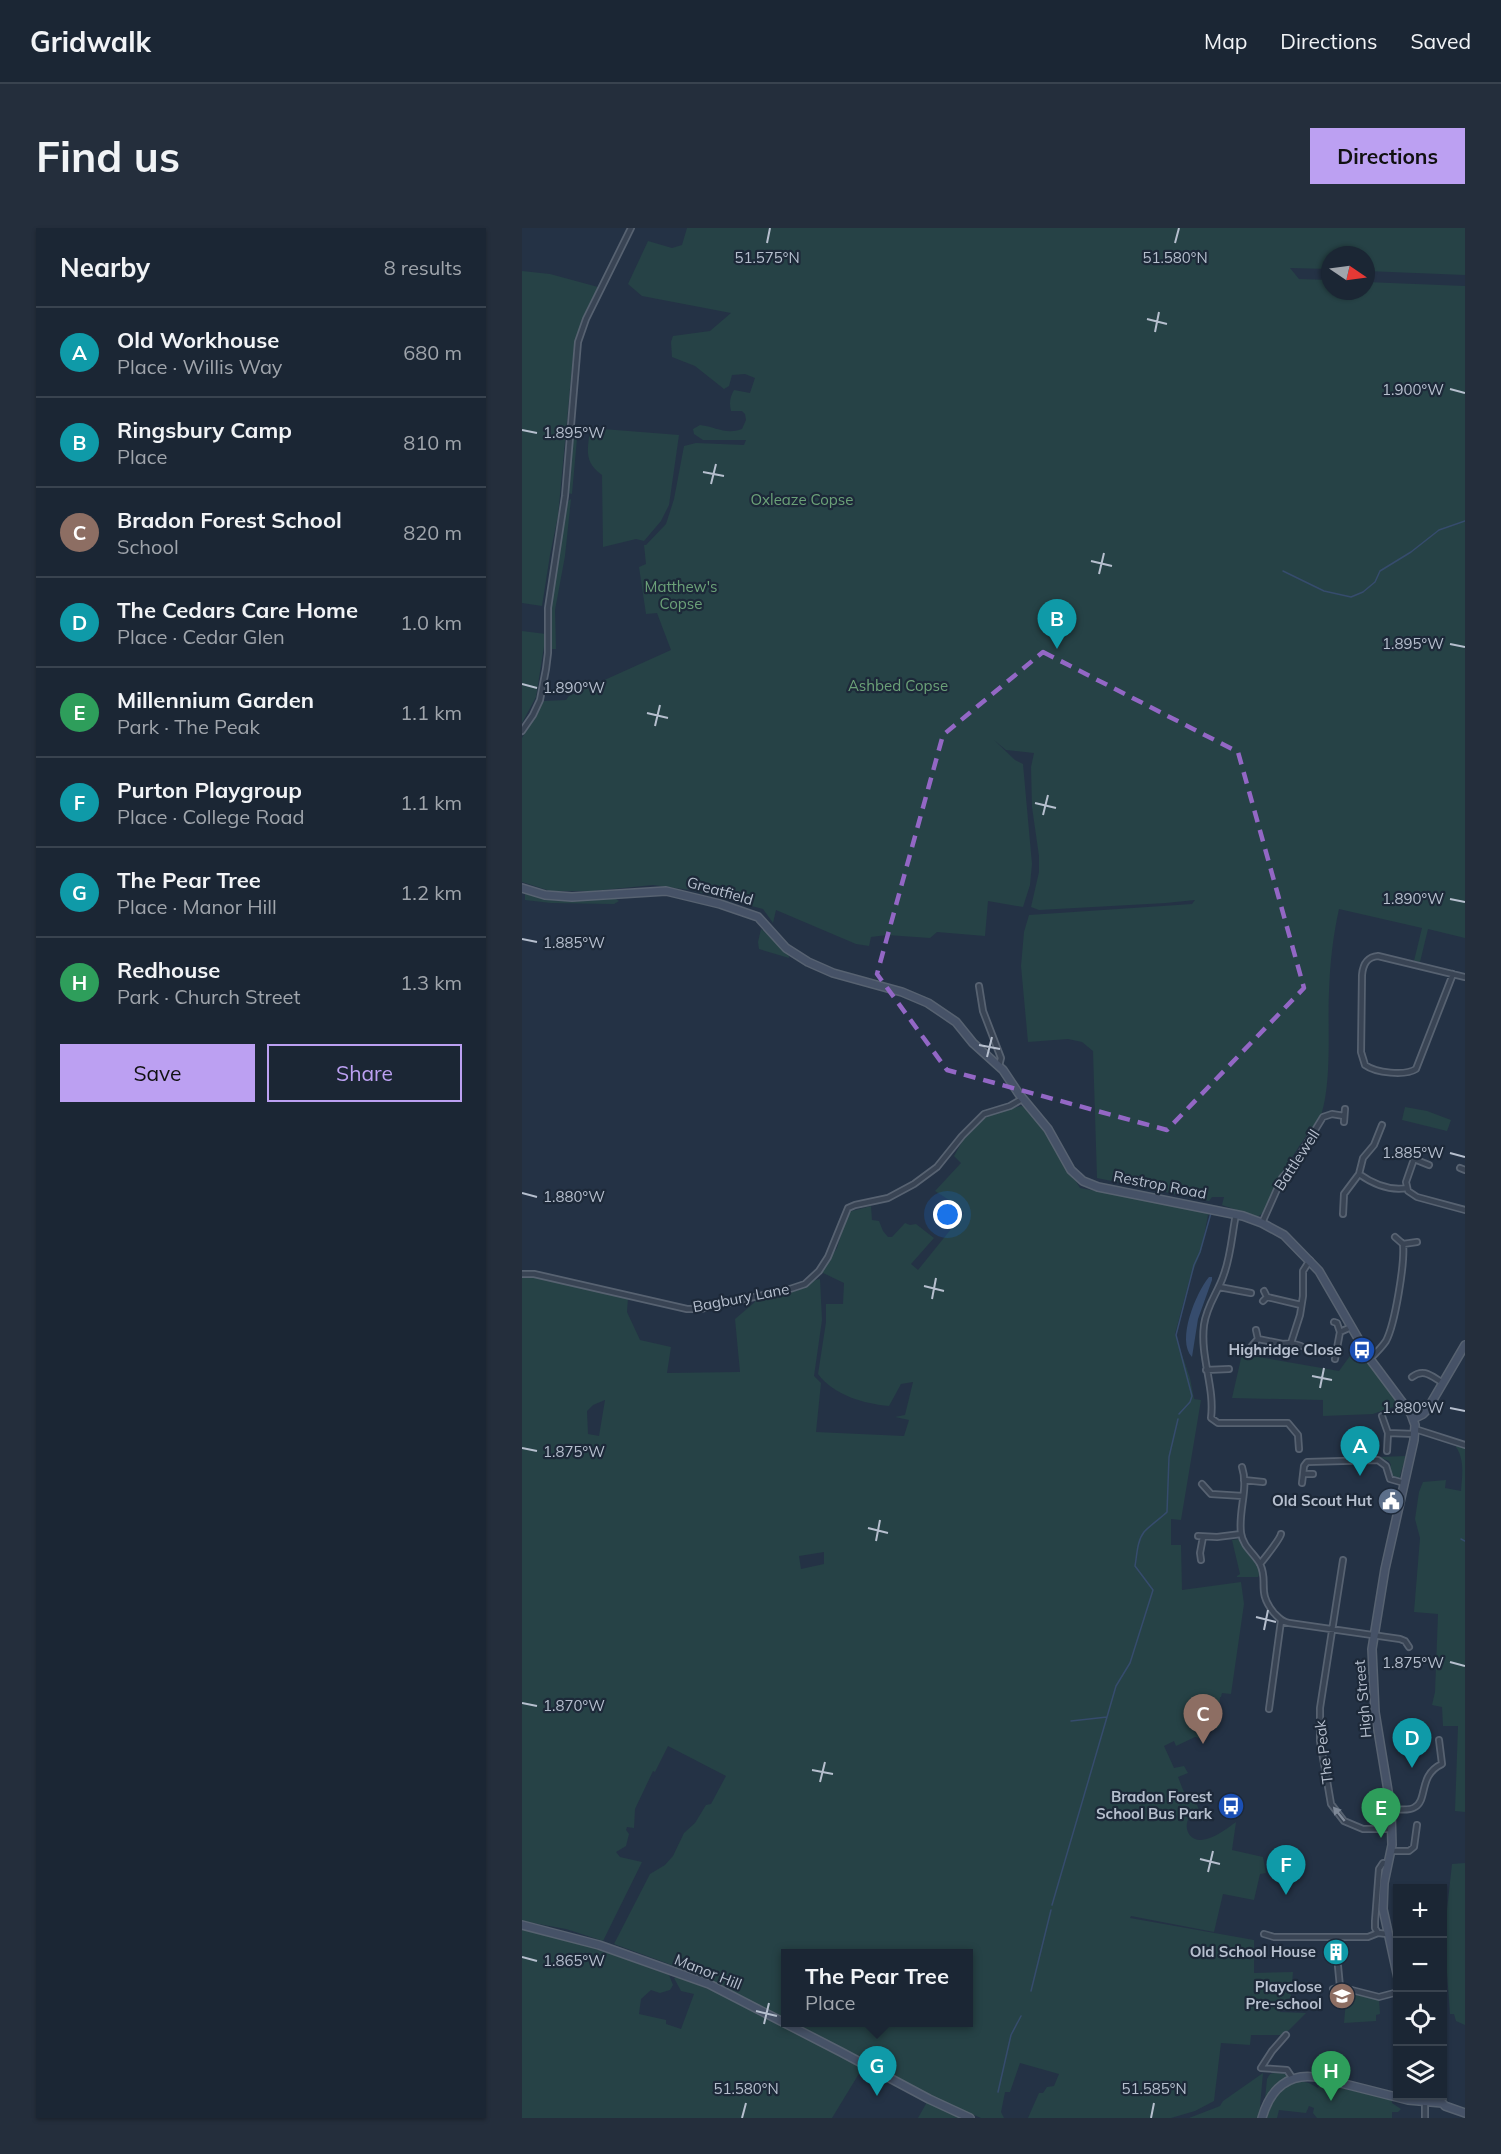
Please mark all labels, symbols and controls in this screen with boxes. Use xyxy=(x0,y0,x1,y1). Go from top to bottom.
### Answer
text: Gridwalk xyxy=(30,24,151,59)
text: Map xyxy=(1204,28,1247,54)
text: Directions xyxy=(1280,28,1377,54)
text: Saved xyxy=(1410,28,1471,54)
button: Directions xyxy=(1310,128,1465,184)
text: Find us xyxy=(36,130,180,183)
north arrow xyxy=(1321,246,1375,300)
text: 51.575°N xyxy=(734,248,800,267)
text: 51.580°N xyxy=(1142,248,1208,267)
text: Nearby xyxy=(60,251,150,284)
text: 8 results xyxy=(384,255,462,280)
text: Old Workhouse xyxy=(117,326,279,354)
text: A xyxy=(72,340,87,365)
text: 680 m xyxy=(403,340,462,365)
text: Place · Willis Way xyxy=(117,354,282,379)
text: 1.900°W xyxy=(1382,380,1444,399)
text: Ringsbury Camp xyxy=(117,416,292,444)
text: 1.895°W xyxy=(543,423,605,442)
text: B xyxy=(73,430,86,455)
text: 810 m xyxy=(403,430,462,455)
text: Place xyxy=(117,444,167,469)
park label: Oxleaze Copse xyxy=(751,490,853,509)
text: Bradon Forest School xyxy=(117,506,342,534)
text: C xyxy=(73,520,86,545)
text: 820 m xyxy=(403,520,462,545)
text: School xyxy=(117,534,179,559)
park label: Matthew's Copse xyxy=(645,577,717,613)
text: The Cedars Care Home xyxy=(117,596,358,624)
pin: B xyxy=(1038,600,1076,649)
text: D xyxy=(72,610,87,635)
text: 1.0 km xyxy=(400,610,462,635)
text: Place · Cedar Glen xyxy=(117,624,285,649)
text: 1.895°W xyxy=(1382,634,1444,653)
park label: Ashbed Copse xyxy=(848,676,948,695)
text: 1.890°W xyxy=(543,678,605,697)
text: Millennium Garden xyxy=(117,686,314,714)
text: E xyxy=(74,700,85,725)
text: 1.1 km xyxy=(400,700,462,725)
text: Park · The Peak xyxy=(117,714,260,739)
text: Purton Playgroup xyxy=(117,776,302,804)
text: F xyxy=(74,790,85,815)
text: 1.1 km xyxy=(400,790,462,815)
text: Place · College Road xyxy=(117,804,304,829)
text: The Pear Tree xyxy=(117,866,261,894)
street label: Greatfield xyxy=(685,872,755,909)
text: G xyxy=(72,880,87,905)
text: 1.2 km xyxy=(400,880,462,905)
text: 1.890°W xyxy=(1382,889,1444,908)
text: Place · Manor Hill xyxy=(117,894,277,919)
text: 1.885°W xyxy=(543,933,605,952)
text: Redhouse xyxy=(117,956,220,984)
text: H xyxy=(72,970,87,995)
text: 1.3 km xyxy=(400,970,462,995)
text: Park · Church Street xyxy=(117,984,300,1009)
button: Save xyxy=(60,1044,255,1102)
button: Share xyxy=(267,1044,462,1102)
street label: Battlewell xyxy=(1270,1125,1323,1194)
text: 1.885°W xyxy=(1382,1143,1444,1162)
street label: Restrop Road xyxy=(1112,1166,1208,1203)
text: 1.880°W xyxy=(543,1187,605,1206)
your location xyxy=(933,1200,962,1229)
street label: Bagbury Lane xyxy=(691,1279,791,1316)
bus stop icon: Highridge Close xyxy=(1347,1335,1377,1365)
place label: Highridge Close xyxy=(1229,1340,1342,1359)
text: 1.880°W xyxy=(1382,1398,1444,1417)
pin: A xyxy=(1340,1426,1380,1476)
text: 1.875°W xyxy=(543,1442,605,1461)
public building icon: Old Scout Hut xyxy=(1376,1486,1406,1516)
place label: Old Scout Hut xyxy=(1272,1491,1372,1510)
text: 1.875°W xyxy=(1382,1653,1444,1672)
street label: High Street xyxy=(1350,1659,1375,1739)
pin: C xyxy=(1184,1694,1222,1744)
text: 1.870°W xyxy=(543,1696,605,1715)
pin: D xyxy=(1392,1718,1432,1768)
street label: The Peak xyxy=(1310,1719,1337,1785)
place label: Bradon Forest School Bus Park xyxy=(1096,1787,1213,1823)
pin: E xyxy=(1362,1788,1400,1838)
bus stop icon: Bradon Forest School Bus Park xyxy=(1216,1791,1246,1821)
one-way arrow xyxy=(1332,1806,1345,1822)
pin: F xyxy=(1266,1846,1305,1895)
map controls xyxy=(1393,1884,1447,2100)
button: + xyxy=(1393,1884,1447,1938)
building icon: Old School House xyxy=(1321,1937,1351,1967)
button: − xyxy=(1393,1938,1447,1992)
place label: Old School House xyxy=(1190,1942,1316,1961)
street label: Manor Hill xyxy=(672,1949,745,1994)
popup xyxy=(781,1949,973,2027)
text: 1.865°W xyxy=(543,1951,605,1970)
text: The Pear Tree xyxy=(805,1962,949,1990)
place label: Playclose Pre-school xyxy=(1246,1977,1322,2013)
school or university icon: Playclose Pre-school xyxy=(1327,1981,1357,2011)
text: Place xyxy=(805,1990,855,2015)
button: locate xyxy=(1393,1992,1447,2046)
pin: G xyxy=(858,2046,896,2096)
button: layers xyxy=(1393,2046,1447,2100)
pin: H xyxy=(1312,2052,1350,2101)
text: 51.580°N xyxy=(713,2079,779,2098)
text: 51.585°N xyxy=(1121,2079,1187,2098)

